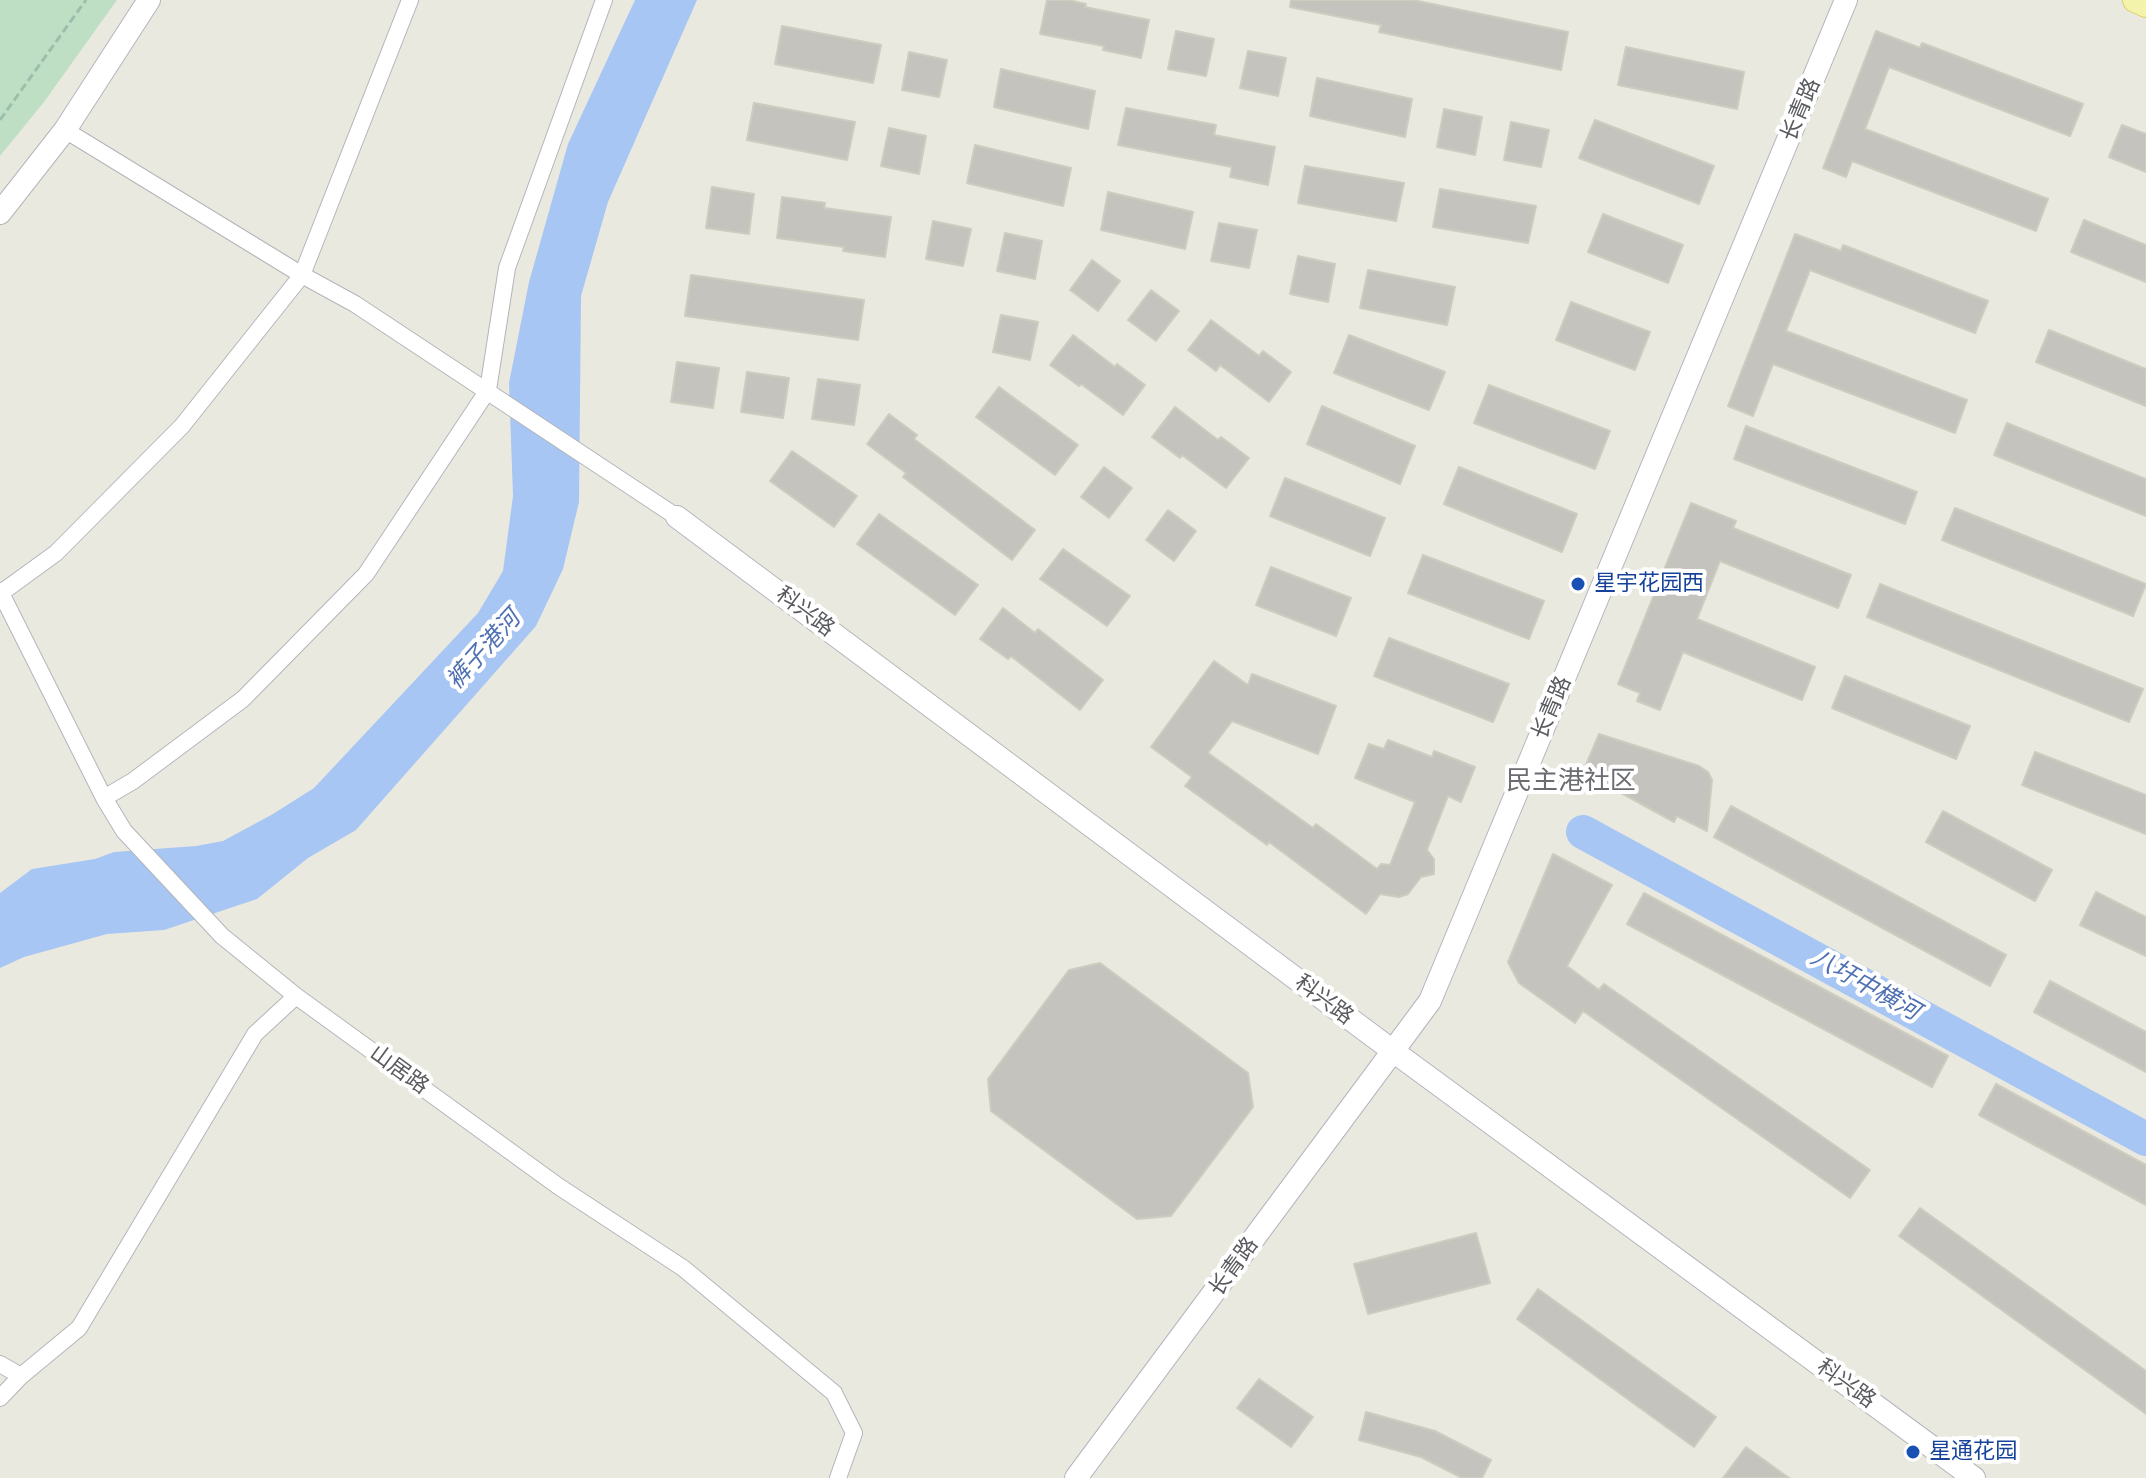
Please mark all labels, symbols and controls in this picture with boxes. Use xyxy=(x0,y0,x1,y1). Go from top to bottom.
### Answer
street label: 长青路 xyxy=(1776,74,1826,146)
place label: 星宇花园西 xyxy=(1594,571,1704,597)
marker: 星宇花园西 xyxy=(1569,575,1587,593)
street label: 科兴路 xyxy=(771,582,839,642)
water label: 裤子港河 xyxy=(441,605,527,695)
street label: 长青路 xyxy=(1527,672,1577,744)
district label: 民主港社区 xyxy=(1506,765,1636,797)
water label: 八圩中横河 xyxy=(1806,943,1924,1027)
street label: 科兴路 xyxy=(1290,970,1358,1030)
street label: 山居路 xyxy=(365,1040,433,1100)
street label: 长青路 xyxy=(1204,1233,1264,1301)
street label: 科兴路 xyxy=(1812,1354,1880,1414)
place label: 星通花园 xyxy=(1929,1439,2017,1465)
marker: 星通花园 xyxy=(1904,1443,1922,1461)

